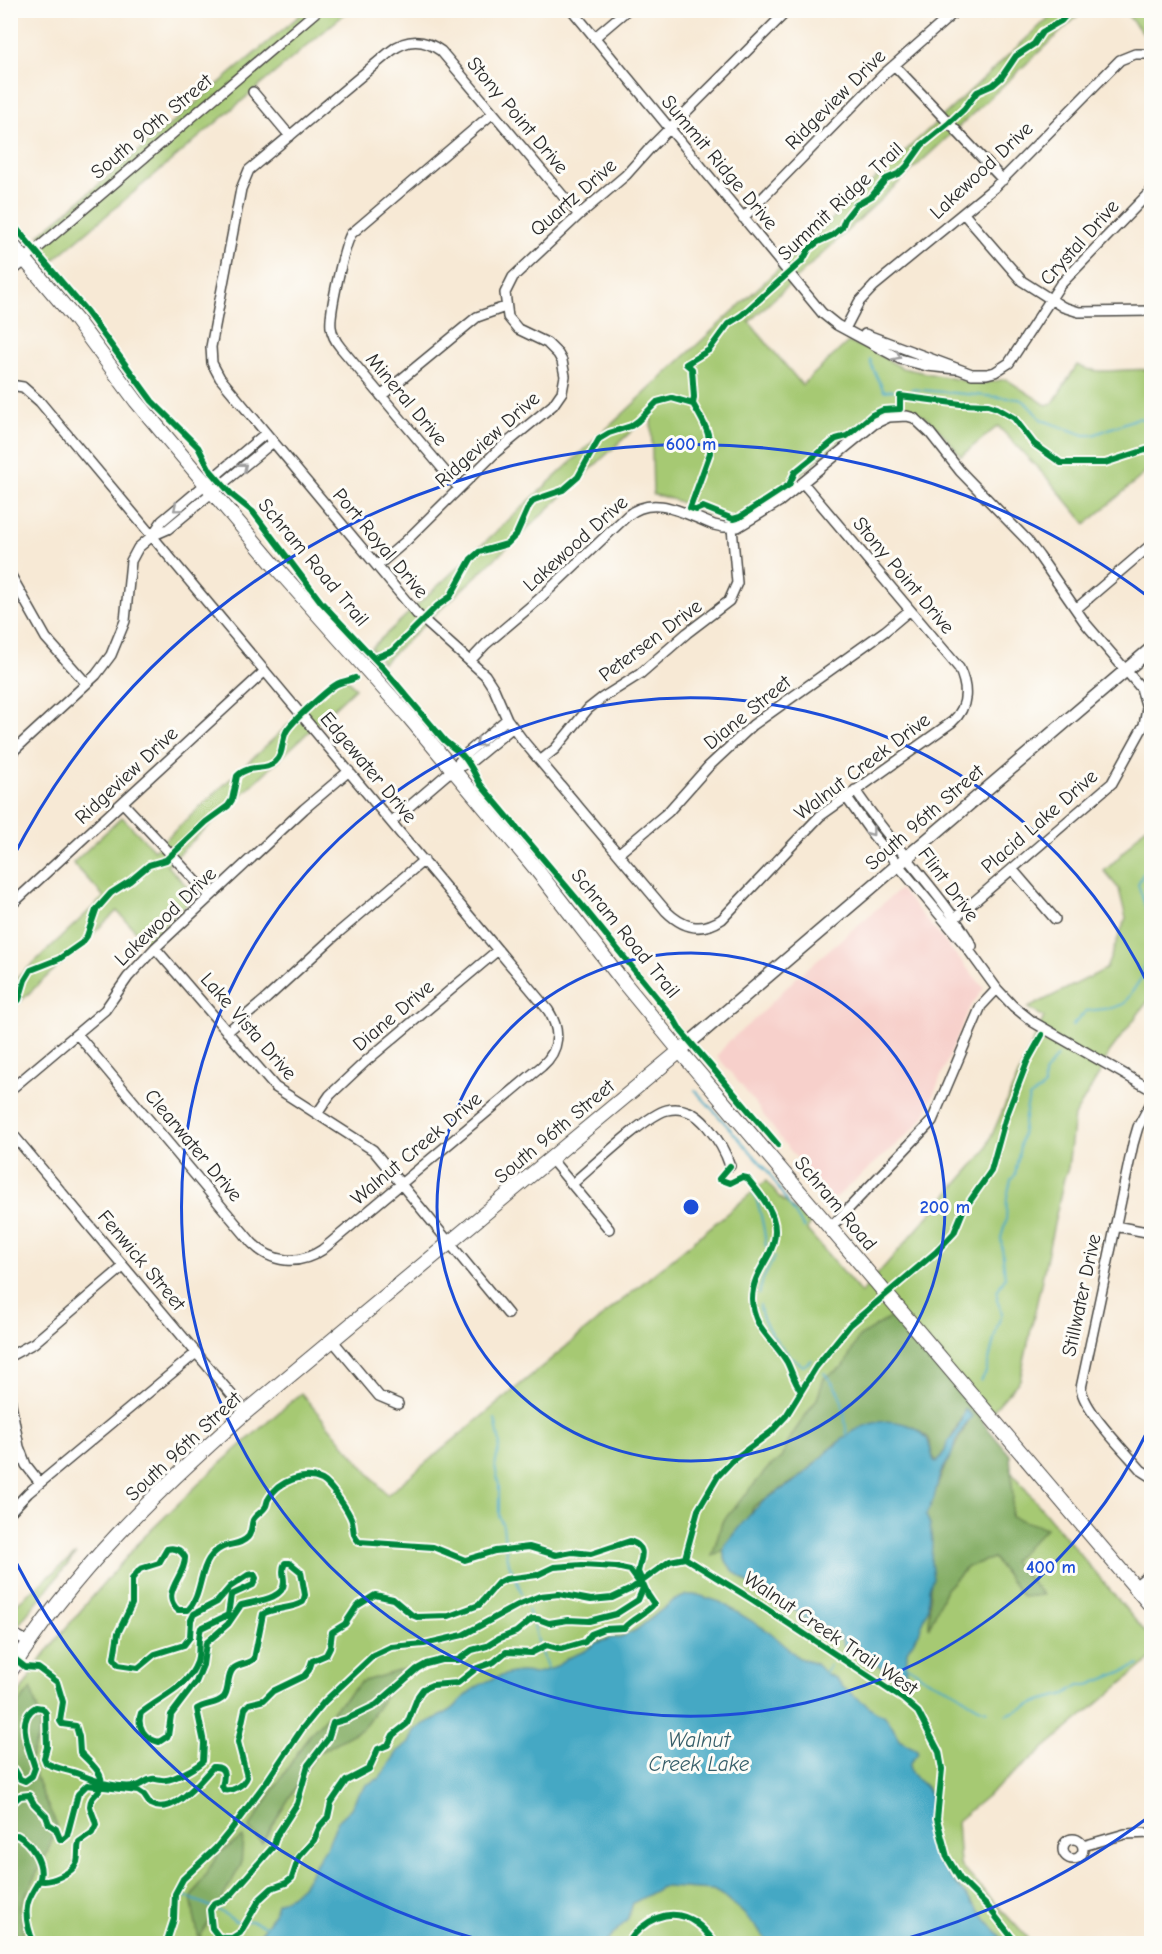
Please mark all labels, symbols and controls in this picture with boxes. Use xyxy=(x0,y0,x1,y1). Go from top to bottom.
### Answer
street label: Ridgeview Drive xyxy=(780,44,890,154)
street label: Stony Point Drive xyxy=(462,52,573,178)
street label: South 90th Street xyxy=(86,68,218,184)
street label: Summit Ridge Drive xyxy=(657,90,783,234)
street label: Lakewood Drive xyxy=(925,117,1038,224)
street label: Summit Ridge Trail xyxy=(773,137,908,265)
street label: Quartz Drive xyxy=(525,154,621,241)
street label: Crystal Drive xyxy=(1035,195,1124,290)
street label: Mineral Drive xyxy=(361,348,452,451)
one-way arrow xyxy=(891,349,902,361)
street label: Ridgeview Drive xyxy=(430,387,544,492)
text: 600 m xyxy=(666,434,716,455)
one-way arrow xyxy=(236,463,247,474)
street label: Port Royal Drive xyxy=(328,484,433,603)
street label: Lakewood Drive xyxy=(518,491,632,596)
street label: Schram Road Trail xyxy=(254,494,374,631)
one-way arrow xyxy=(173,500,184,511)
street label: Stony Point Drive xyxy=(848,512,959,638)
street label: Petersen Drive xyxy=(594,594,706,686)
street label: Diane Street xyxy=(699,670,796,754)
street label: Edgewater Drive xyxy=(315,707,422,828)
street label: Walnut Creek Drive xyxy=(790,708,935,825)
street label: Ridgeview Drive xyxy=(70,722,183,829)
one-way arrow xyxy=(475,736,486,747)
street label: South 96th Street xyxy=(860,759,989,875)
street label: Placid Lake Drive xyxy=(977,765,1102,878)
one-way arrow xyxy=(864,825,875,836)
street label: Flint Drive xyxy=(913,843,984,926)
street label: Lakewood Drive xyxy=(110,862,221,971)
street label: Schram Road Trail xyxy=(566,864,685,1003)
street label: Lake Vista Drive xyxy=(196,968,301,1085)
street label: Diane Drive xyxy=(348,975,438,1056)
street label: South 96th Street xyxy=(490,1074,620,1188)
street label: Clearwater Drive xyxy=(140,1084,247,1206)
street label: Walnut Creek Drive xyxy=(346,1087,486,1210)
street label: Schram Road xyxy=(790,1152,882,1255)
centre of rings xyxy=(681,1197,701,1217)
text: 200 m xyxy=(920,1197,970,1218)
street label: Fenwick Street xyxy=(93,1205,191,1316)
street label: Stillwater Drive xyxy=(1057,1232,1106,1359)
street label: South 96th Street xyxy=(121,1386,247,1506)
text: 400 m xyxy=(1026,1557,1076,1578)
street label: Walnut Creek Trail West xyxy=(739,1567,923,1701)
water label: Walnut Creek Lake xyxy=(649,1728,750,1776)

